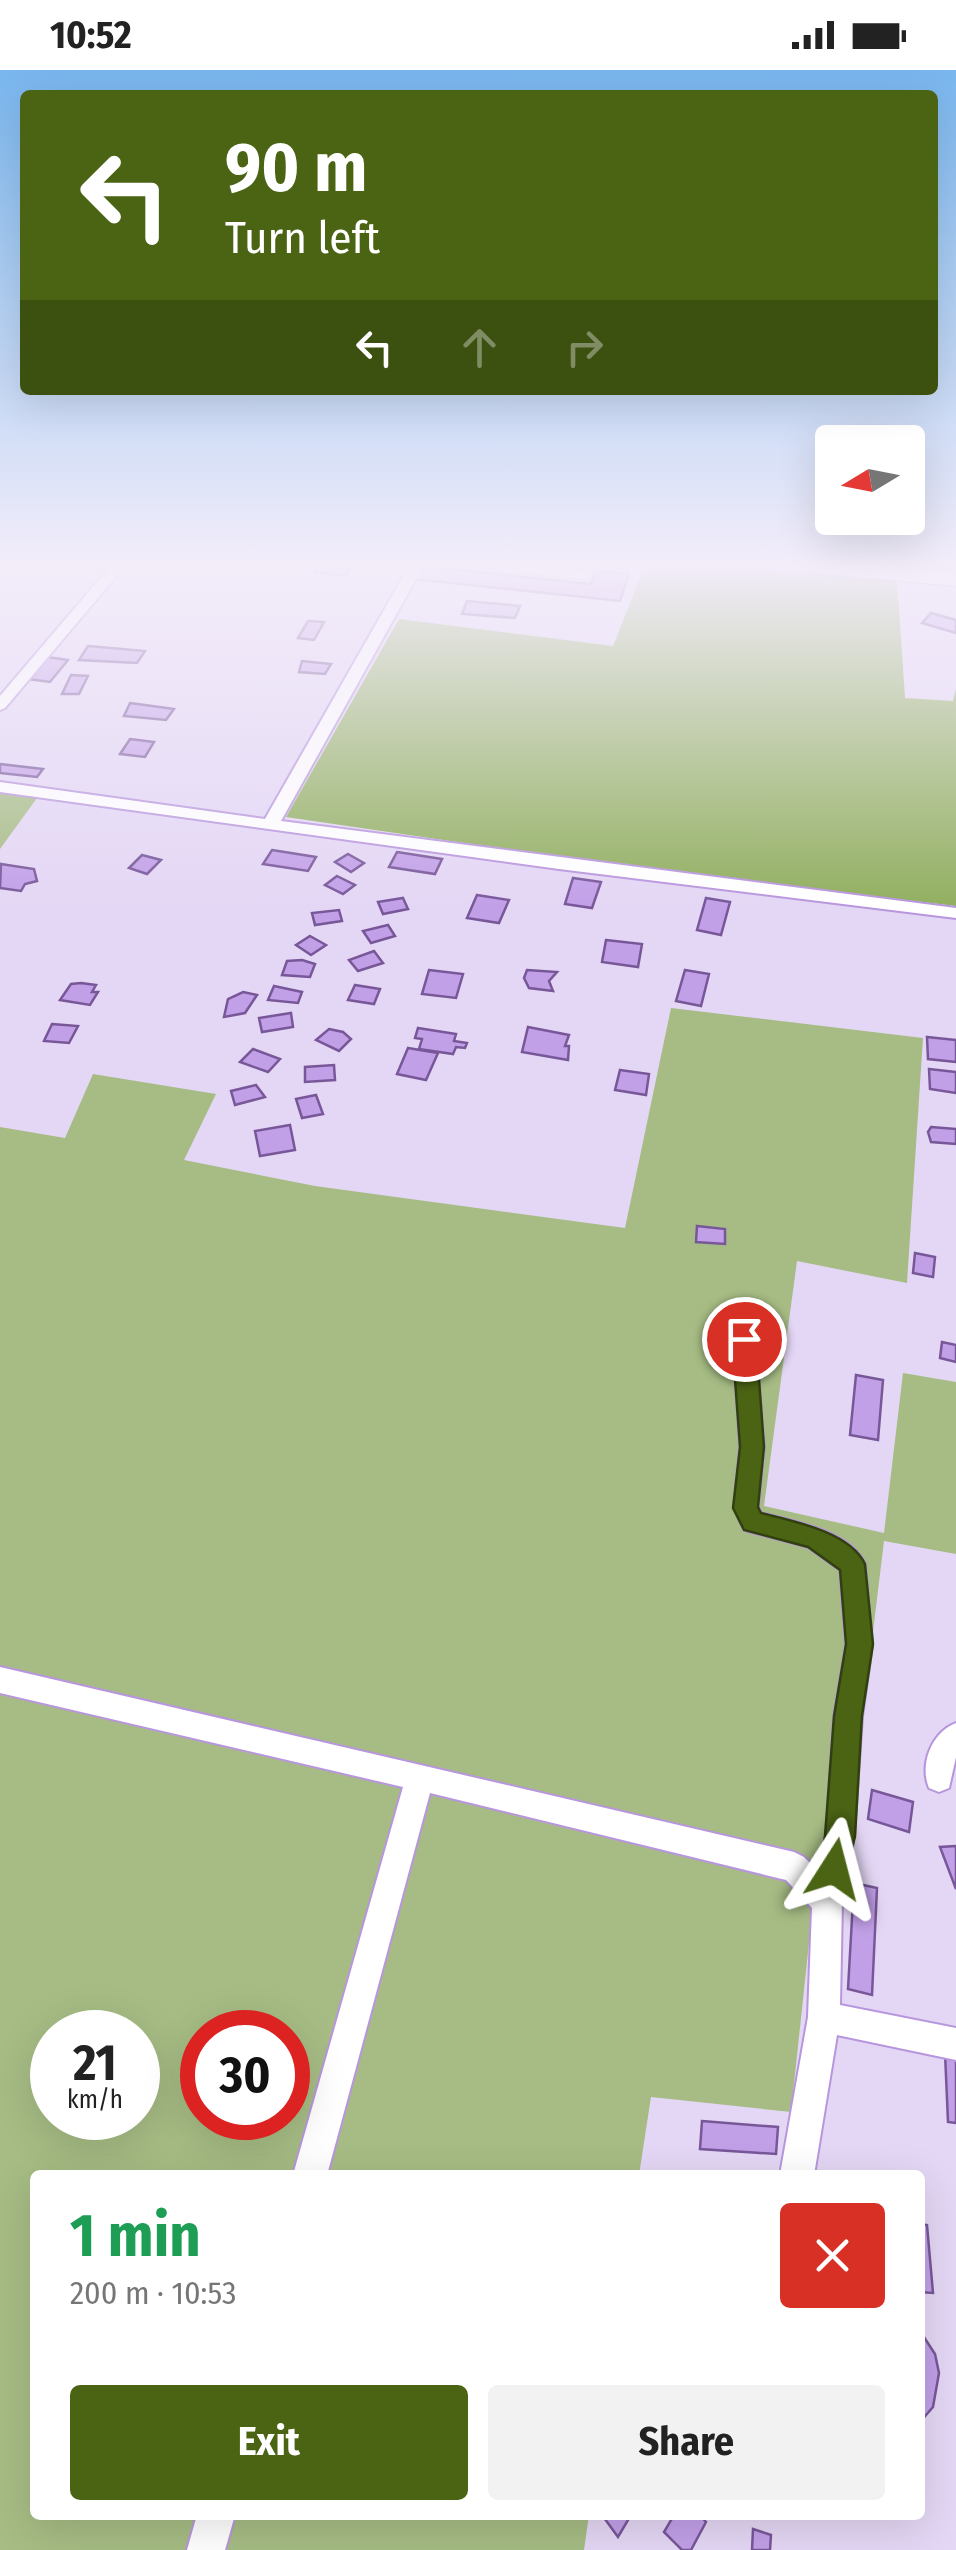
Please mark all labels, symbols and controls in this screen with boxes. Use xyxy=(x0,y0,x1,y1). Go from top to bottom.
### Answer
text: 10:52 xyxy=(50,12,132,58)
text: 90 m xyxy=(225,126,367,210)
icon: left xyxy=(60,130,190,260)
text: Turn left xyxy=(225,211,380,265)
icon: left xyxy=(347,320,402,375)
icon: ahead xyxy=(452,320,507,375)
icon: right xyxy=(557,320,612,375)
north arrow xyxy=(815,425,925,535)
map controls xyxy=(815,425,925,535)
pin xyxy=(702,1297,787,1382)
icon: arrive xyxy=(717,1312,772,1367)
position arrow xyxy=(782,1817,886,1921)
speed limit sign: 30 xyxy=(180,2010,310,2140)
text: 21 xyxy=(73,2033,117,2093)
text: km/h xyxy=(67,2085,123,2115)
text: 1 min xyxy=(70,2200,201,2272)
button: close xyxy=(780,2203,885,2308)
text: 200 m · 10:53 xyxy=(70,2274,236,2312)
button: Exit xyxy=(70,2385,468,2500)
button: Share xyxy=(488,2385,885,2500)

